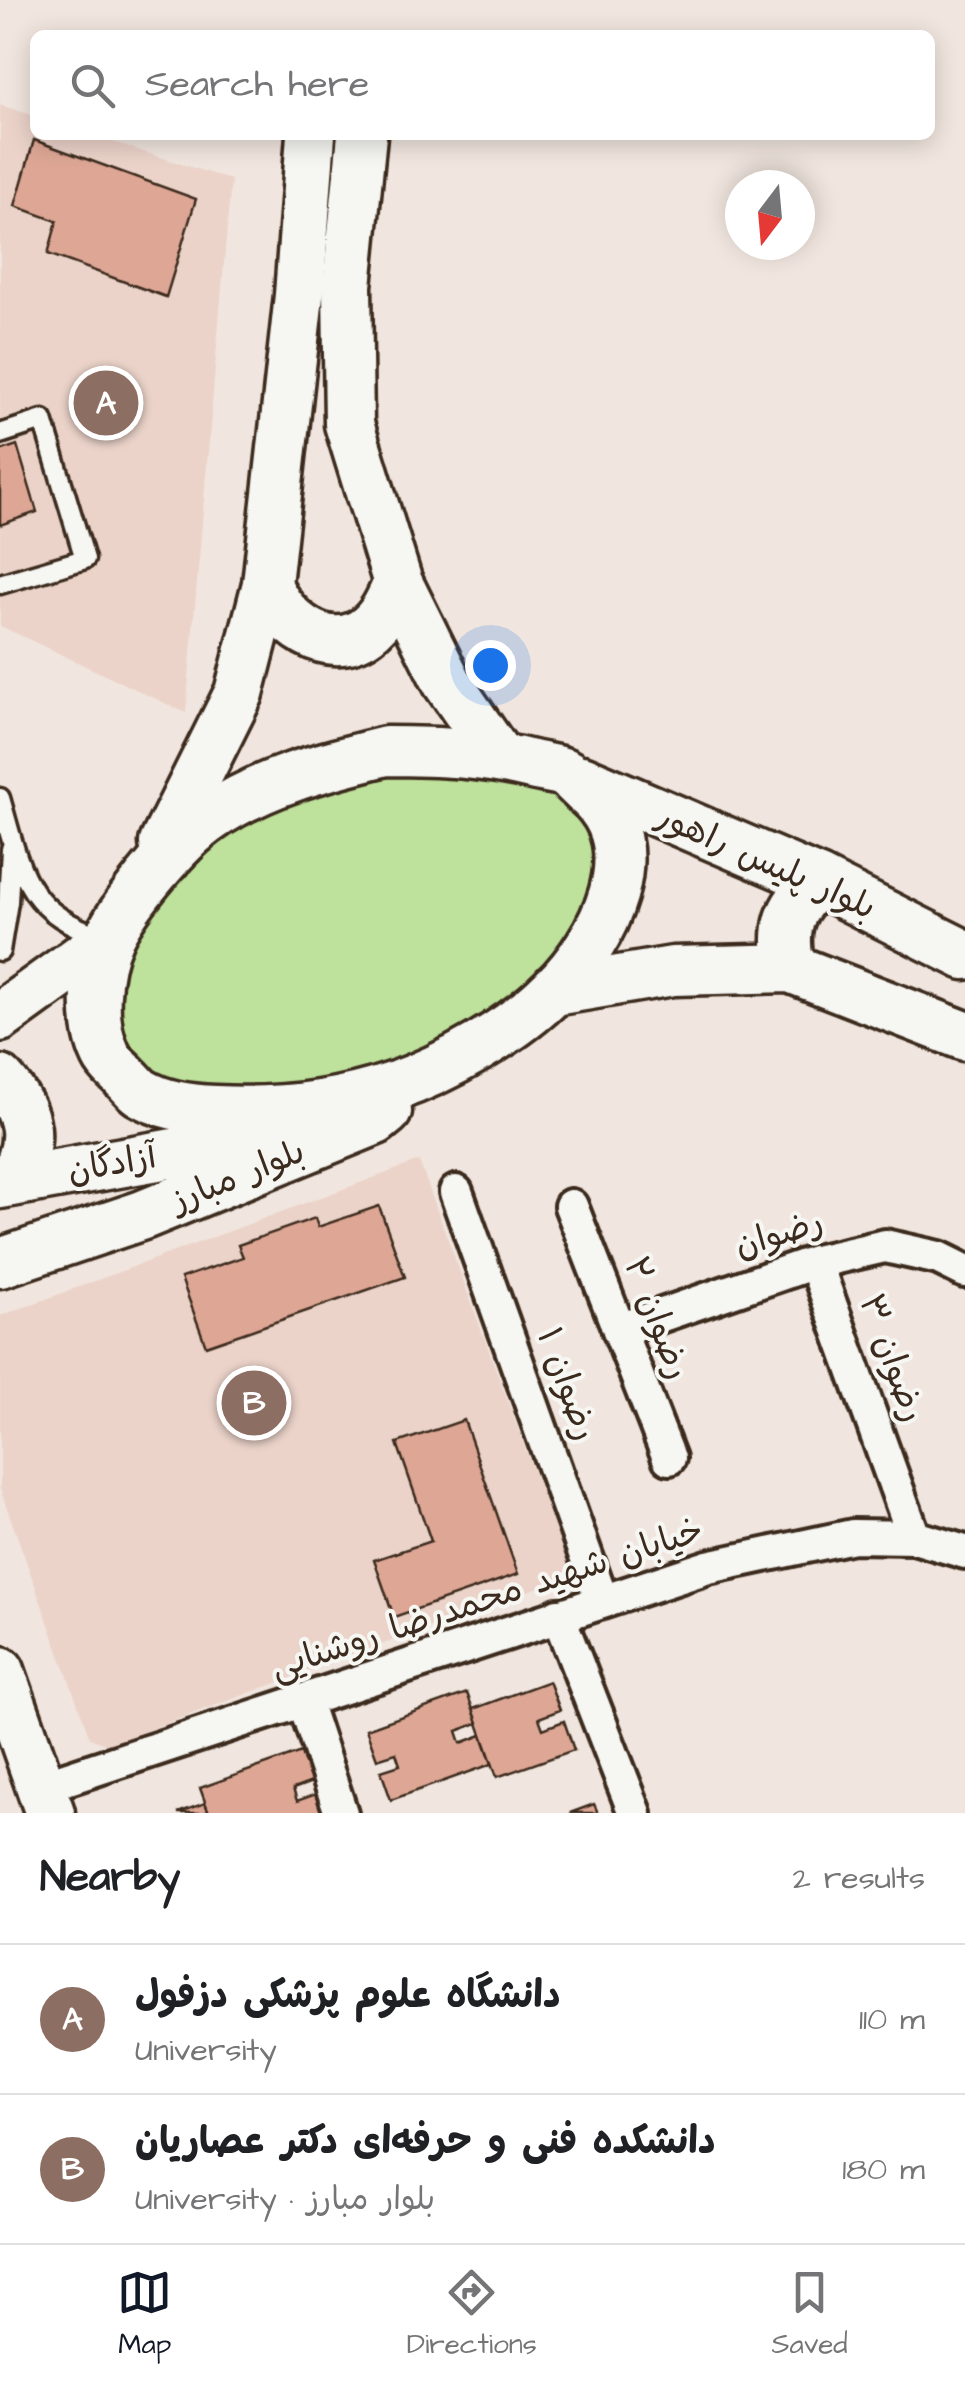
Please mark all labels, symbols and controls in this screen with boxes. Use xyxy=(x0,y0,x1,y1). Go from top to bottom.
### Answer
search box xyxy=(30,30,935,140)
icon: search xyxy=(65,58,120,113)
text: Search here xyxy=(145,59,369,111)
north arrow xyxy=(725,170,815,260)
pin: A xyxy=(74,366,138,440)
your location xyxy=(465,640,516,691)
street label: بلوار پلیس راهور xyxy=(648,791,883,932)
street label: بلوار مبارز xyxy=(161,1127,312,1226)
street label: آزادگان xyxy=(64,1132,162,1196)
street label: رضوان xyxy=(729,1197,829,1271)
street label: رضوان ۲ xyxy=(611,1250,703,1386)
street label: رضوان ۳ xyxy=(846,1287,938,1429)
street label: رضوان ۱ xyxy=(524,1321,610,1447)
pin: B xyxy=(222,1366,286,1440)
street label: خیابان شهید محمدرضا روشنایی xyxy=(264,1506,710,1692)
text: Nearby xyxy=(40,1849,180,1907)
text: 2 results xyxy=(793,1856,925,1901)
text: دانشگاه علوم پزشکی دزفول xyxy=(135,1970,561,2022)
text: A xyxy=(62,1997,83,2042)
text: 110 m xyxy=(859,1997,925,2042)
text: University xyxy=(135,2028,277,2073)
text: دانشکده فنی و حرفه‌ای دکتر عصاریان xyxy=(135,2116,716,2168)
text: B xyxy=(61,2147,84,2192)
text: 180 m xyxy=(842,2147,925,2192)
text: University · بلوار مبارز xyxy=(135,2177,435,2222)
tab: Map xyxy=(117,2265,172,2364)
tab: Directions xyxy=(407,2265,537,2364)
tab: Saved xyxy=(771,2265,848,2364)

